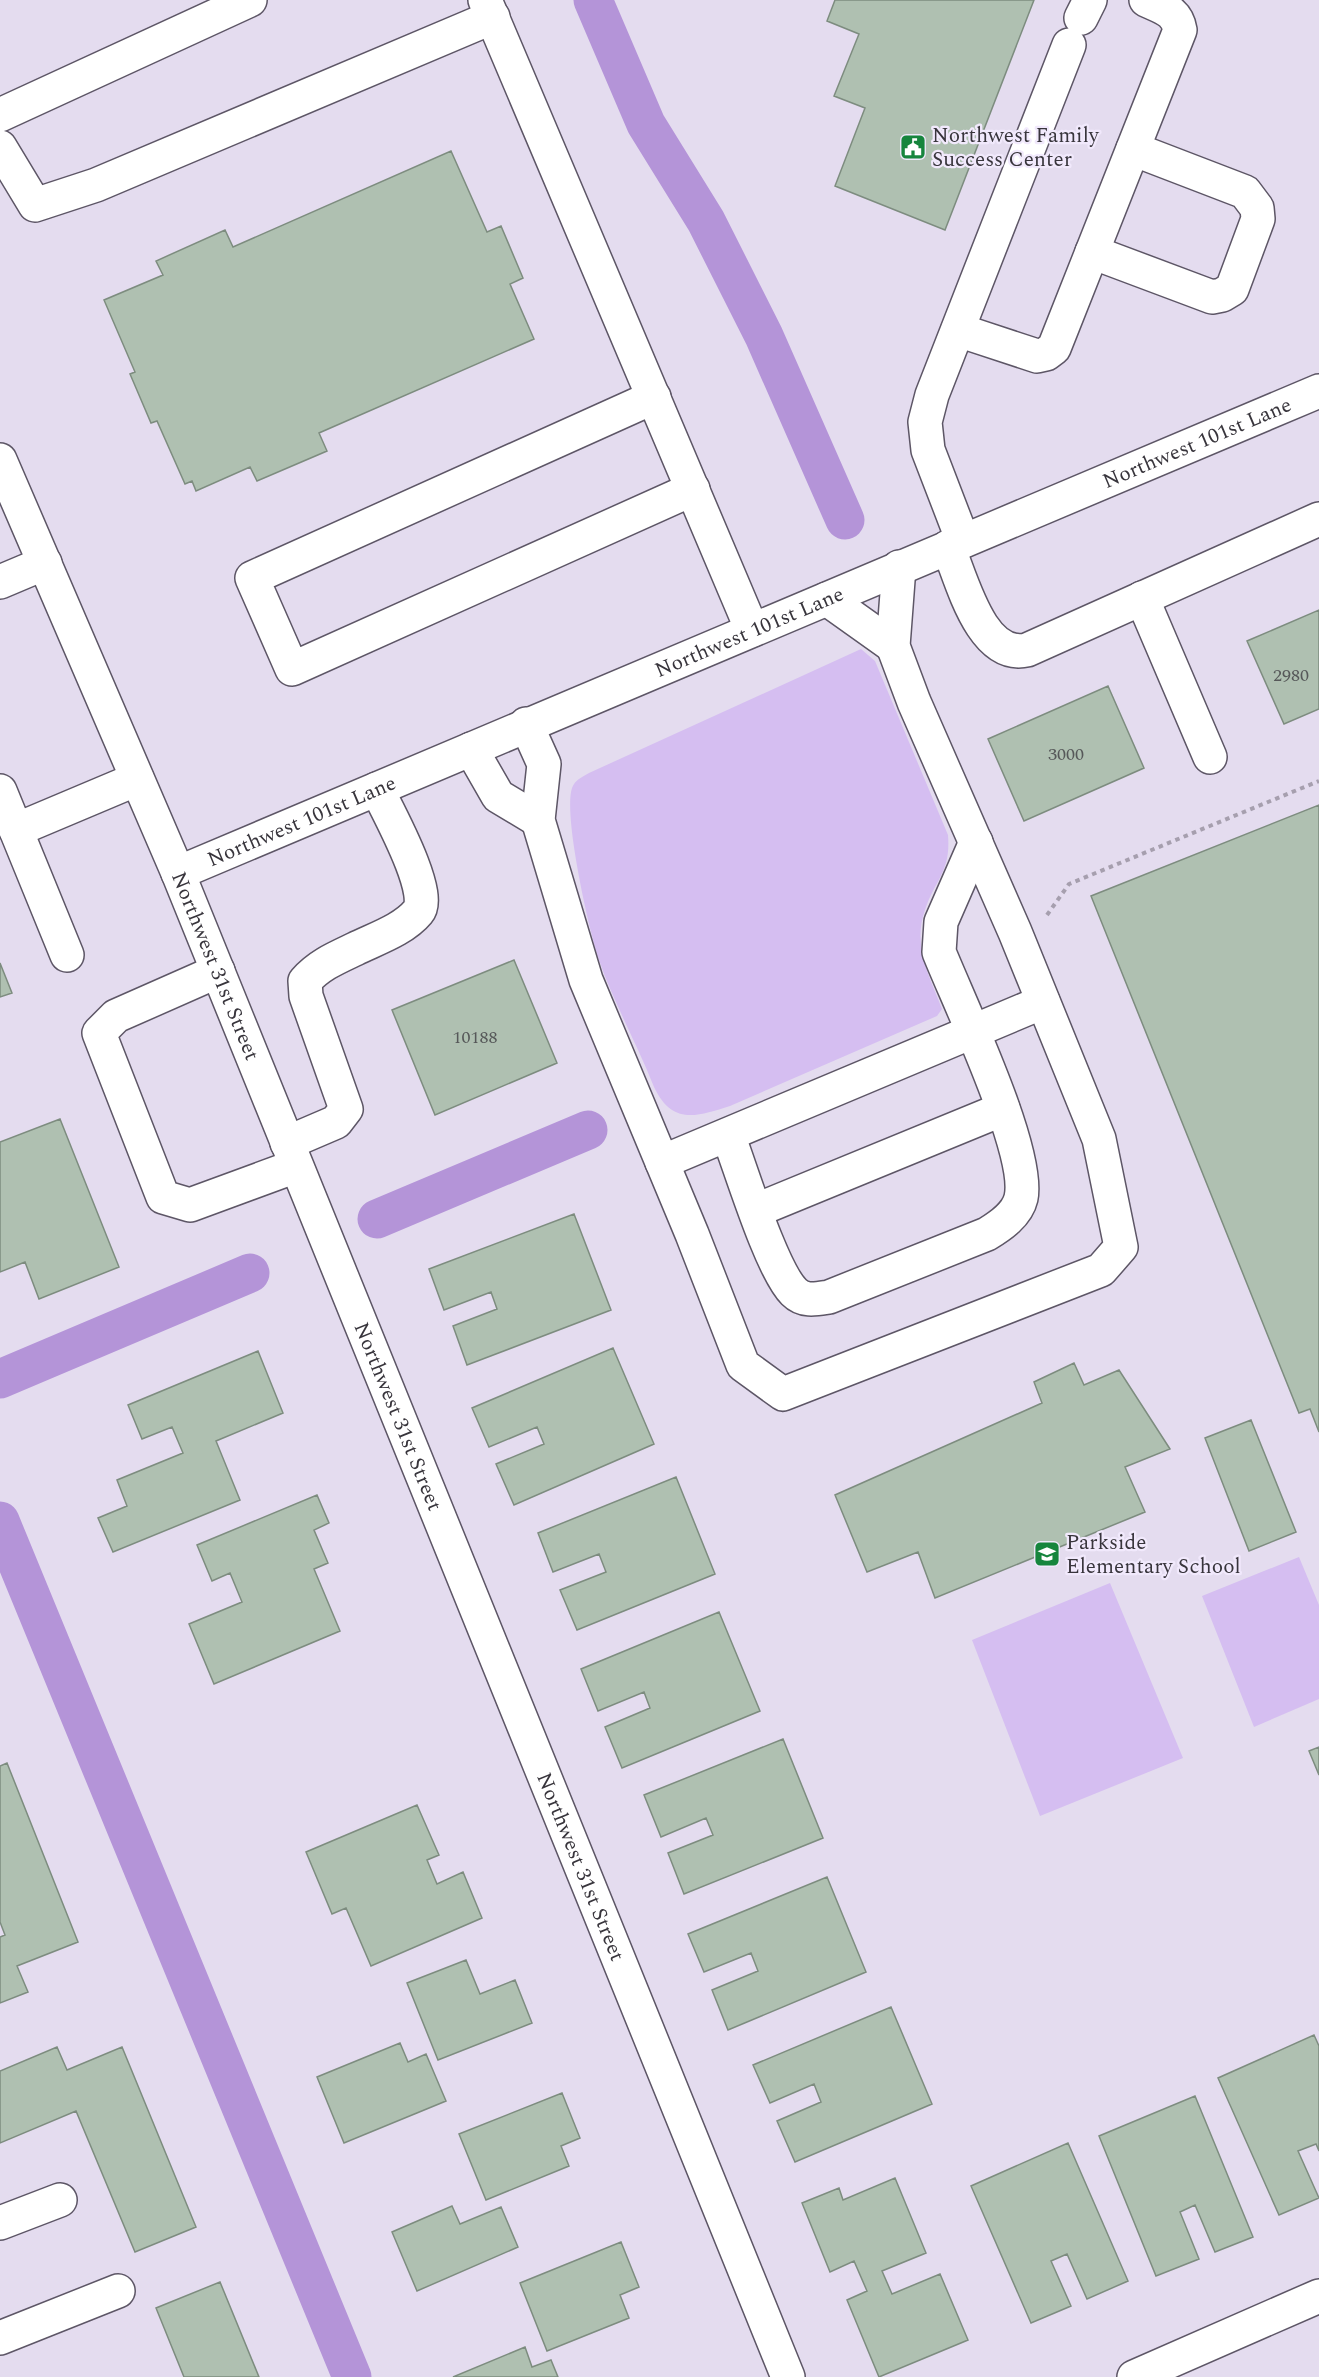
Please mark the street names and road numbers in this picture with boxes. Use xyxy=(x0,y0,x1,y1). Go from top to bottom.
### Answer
street label: Northwest 101st Lane xyxy=(1098,389,1297,498)
street label: Northwest 101st Lane xyxy=(650,579,849,687)
street label: Northwest 101st Lane xyxy=(202,768,401,876)
street label: Northwest 31st Street xyxy=(162,867,267,1066)
street label: Northwest 31st Street xyxy=(345,1317,450,1516)
street label: Northwest 31st Street xyxy=(527,1768,633,1966)

